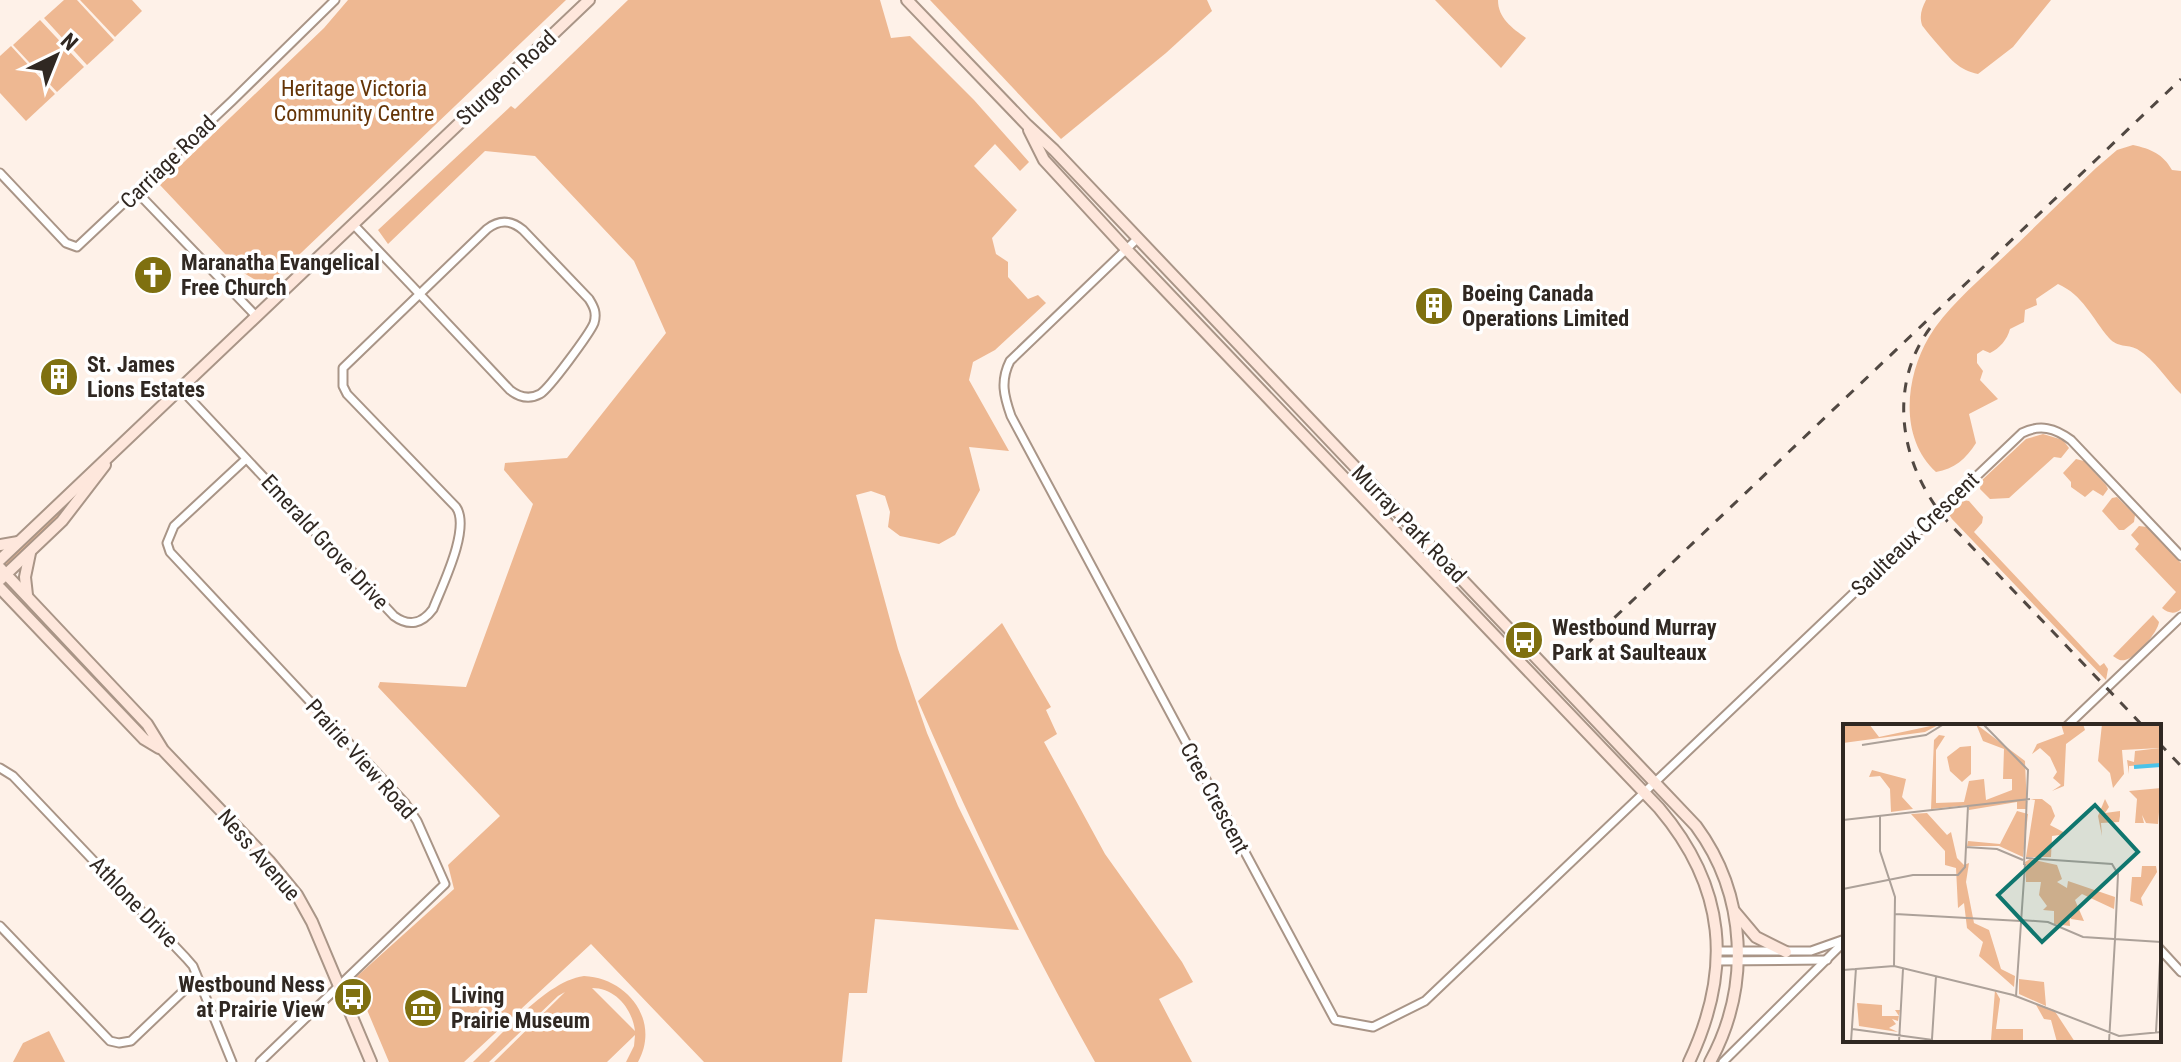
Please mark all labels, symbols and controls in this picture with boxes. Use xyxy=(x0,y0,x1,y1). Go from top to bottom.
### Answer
north arrow xyxy=(16,16,96,96)
street label: Sturgeon Road xyxy=(451,26,561,130)
text: N xyxy=(56,28,83,55)
park label: Heritage Victoria Community Centre xyxy=(274,76,434,126)
street label: Carriage Road xyxy=(115,110,221,214)
place label: Maranatha Evangelical Free Church xyxy=(181,250,380,300)
church icon: Maranatha Evangelical Free Church xyxy=(132,254,174,296)
place label: Boeing Canada Operations Limited xyxy=(1462,281,1629,331)
building icon: Boeing Canada Operations Limited xyxy=(1413,285,1455,327)
place label: St. James Lions Estates xyxy=(87,352,205,402)
building icon: St. James Lions Estates xyxy=(38,356,80,398)
street label: Murray Park Road xyxy=(1347,460,1471,588)
street label: Saulteaux Crescent xyxy=(1846,467,1984,601)
street label: Emerald Grove Drive xyxy=(256,470,394,614)
place label: Westbound Murray Park at Saulteaux xyxy=(1552,615,1717,665)
bus stop icon: Westbound Murray Park at Saulteaux xyxy=(1503,619,1545,661)
street label: Prairie View Road xyxy=(301,694,421,824)
inset map xyxy=(1843,724,2161,1042)
street label: Cree Crescent xyxy=(1175,738,1255,858)
street label: Ness Avenue xyxy=(213,804,305,906)
street label: Athlone Drive xyxy=(85,852,183,952)
place label: Westbound Ness at Prairie View xyxy=(178,972,325,1022)
bus stop icon: Westbound Ness at Prairie View xyxy=(332,976,374,1018)
place label: Living Prairie Museum xyxy=(451,983,590,1033)
museum icon: Living Prairie Museum xyxy=(402,987,444,1029)

